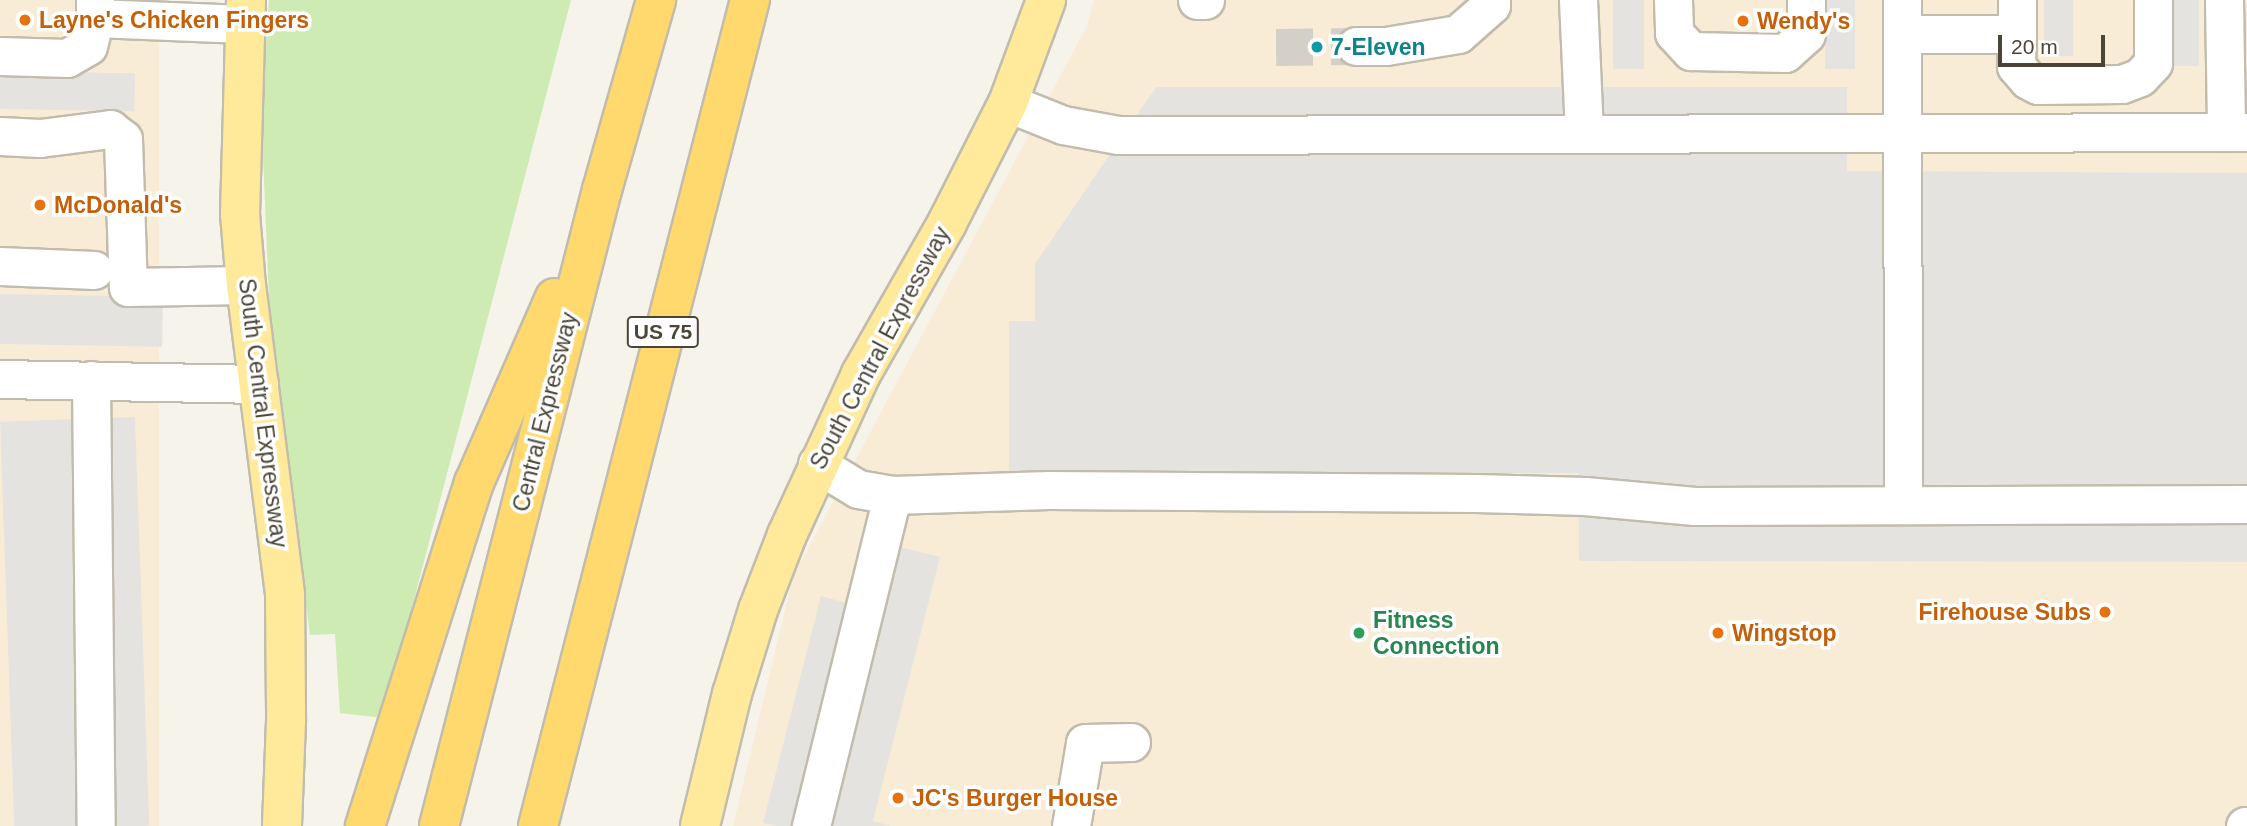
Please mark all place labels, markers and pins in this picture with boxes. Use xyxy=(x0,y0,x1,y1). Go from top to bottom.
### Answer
place label: Layne's Chicken Fingers xyxy=(39,6,309,34)
place label: Wendy's xyxy=(1757,7,1850,35)
marker: Layne's Chicken Fingers xyxy=(17,12,33,28)
marker: Wendy's xyxy=(1735,13,1751,29)
place label: 7-Eleven xyxy=(1331,33,1426,61)
marker: 7-Eleven xyxy=(1309,39,1325,55)
place label: McDonald's xyxy=(54,191,182,219)
marker: McDonald's xyxy=(32,197,48,213)
place label: Firehouse Subs xyxy=(1918,598,2091,626)
marker: Firehouse Subs xyxy=(2097,604,2113,620)
place label: Fitness Connection xyxy=(1373,606,1499,660)
place label: Wingstop xyxy=(1732,619,1837,647)
marker: Fitness Connection xyxy=(1351,625,1367,641)
marker: Wingstop xyxy=(1710,625,1726,641)
place label: JC's Burger House xyxy=(912,784,1118,812)
marker: JC's Burger House xyxy=(890,790,906,806)

